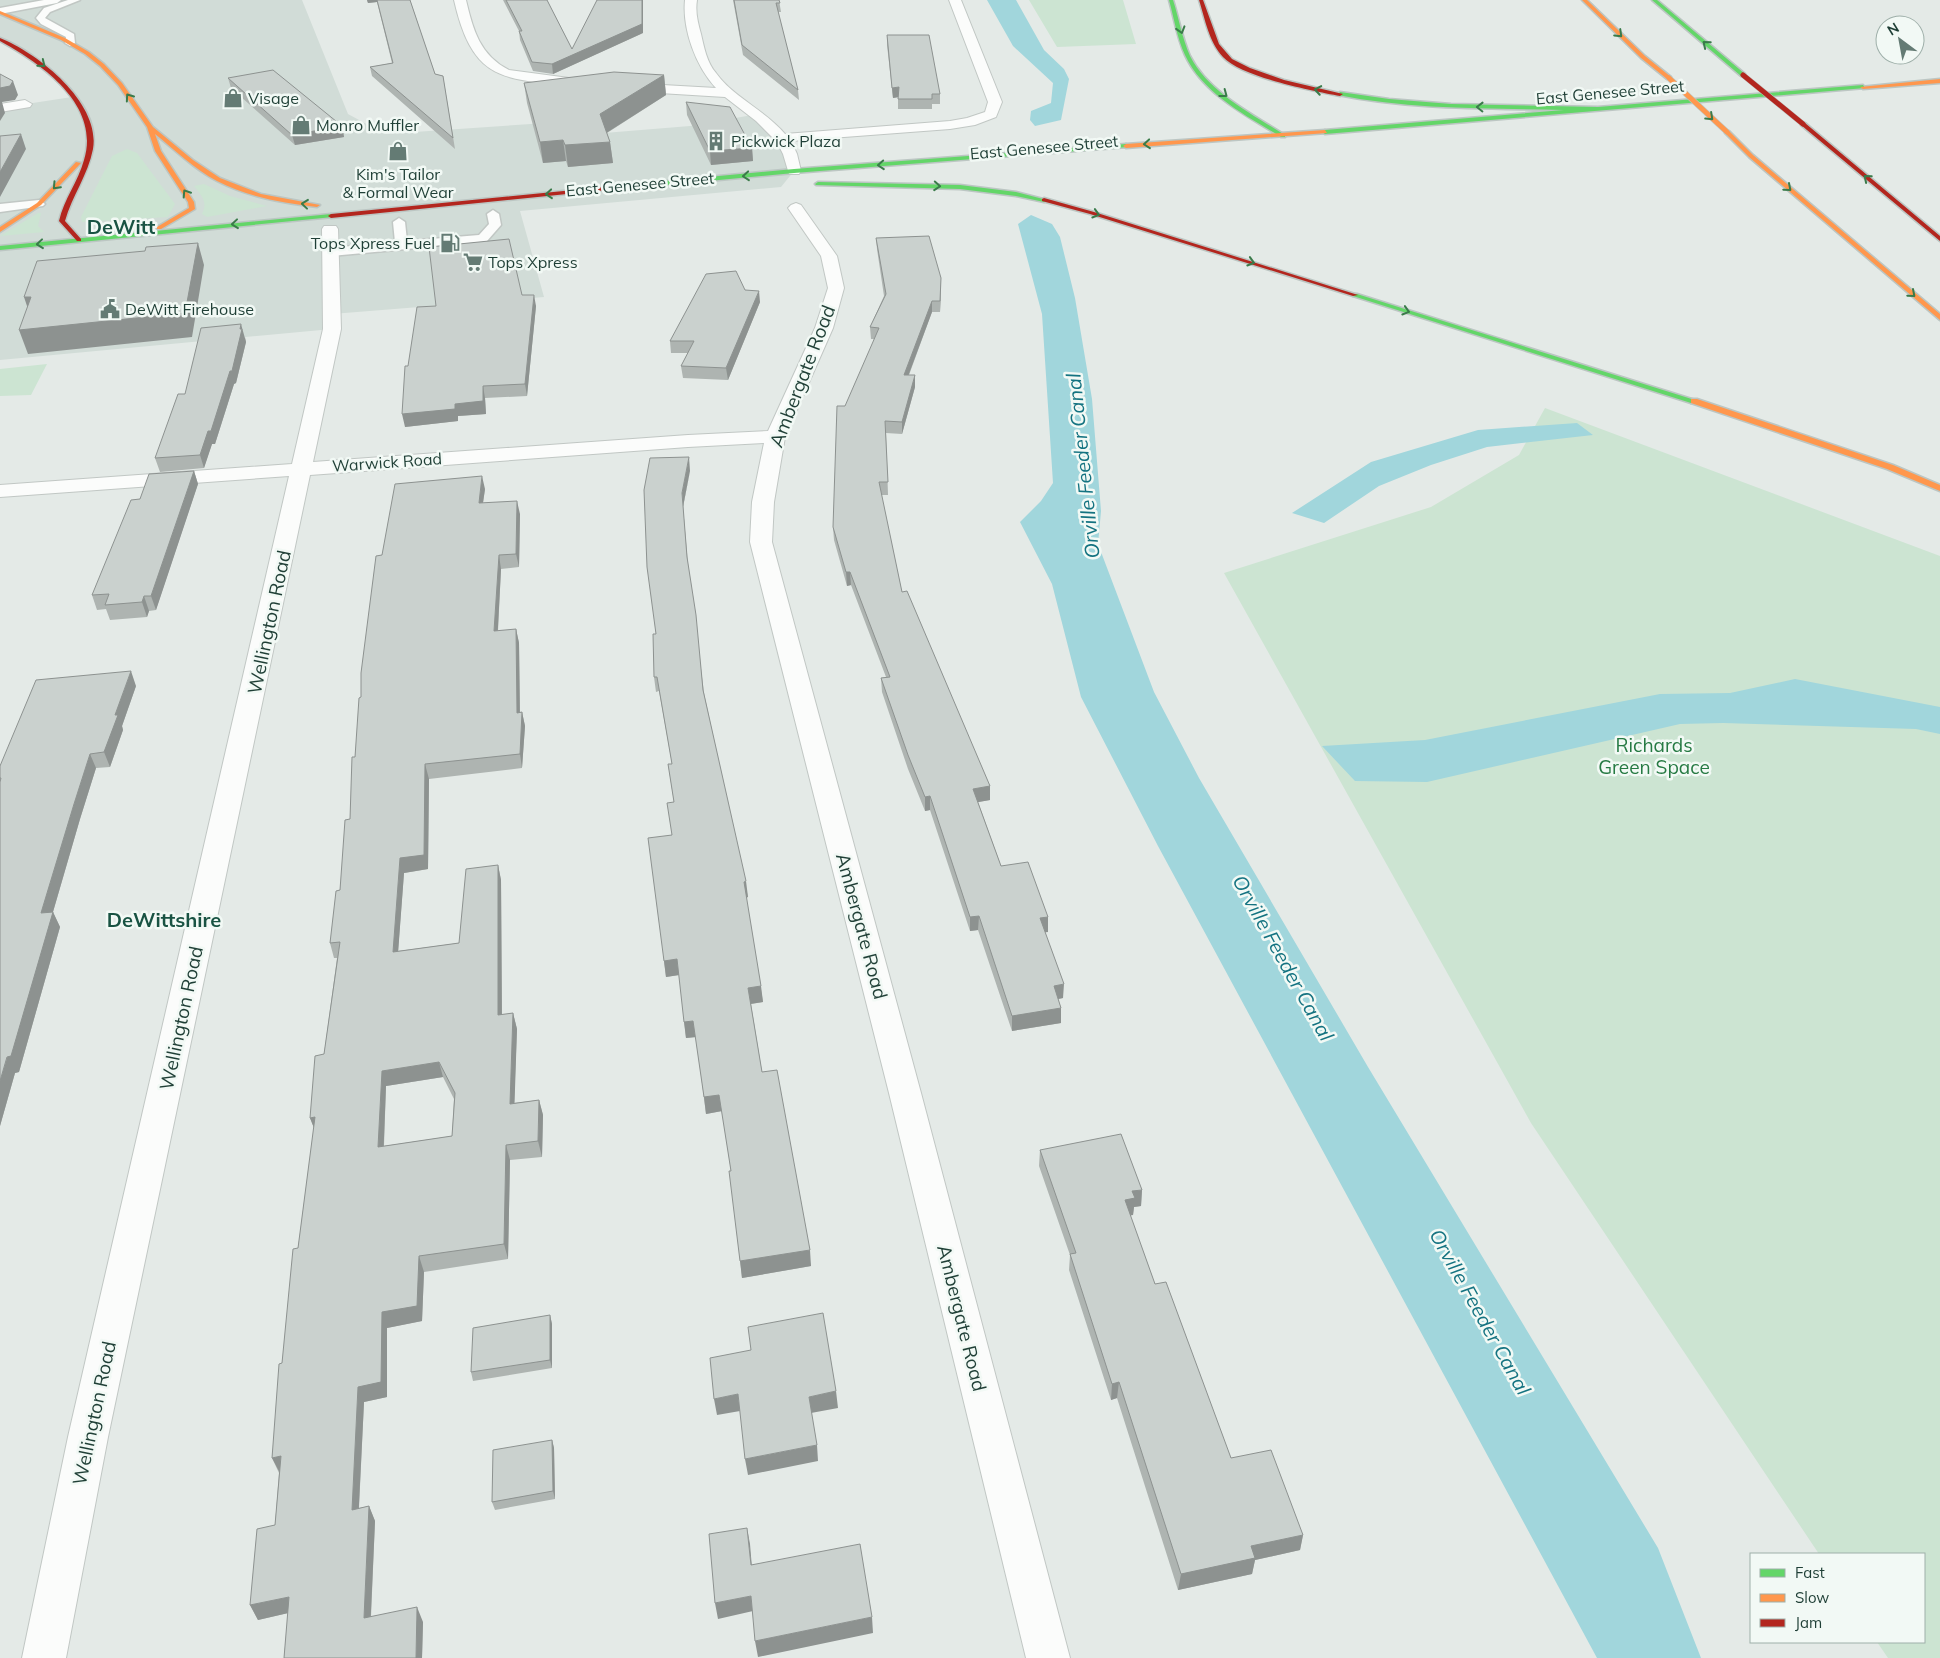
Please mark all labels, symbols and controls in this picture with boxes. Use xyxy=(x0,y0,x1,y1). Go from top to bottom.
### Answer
north arrow xyxy=(1875,15,1925,65)
text: N xyxy=(1884,19,1902,39)
one-way arrow xyxy=(1175,25,1185,34)
one-way arrow xyxy=(1613,28,1622,37)
one-way arrow xyxy=(1703,41,1712,50)
one-way arrow xyxy=(36,58,45,66)
street label: East Genesee Street xyxy=(1535,76,1685,108)
one-way arrow xyxy=(1314,86,1323,96)
shop icon: Visage xyxy=(222,87,244,109)
place label: Visage xyxy=(248,88,299,108)
one-way arrow xyxy=(1218,88,1228,97)
one-way arrow xyxy=(126,93,135,102)
one-way arrow xyxy=(1475,101,1483,112)
one-way arrow xyxy=(1705,111,1714,120)
shop icon: Monro Muffler xyxy=(290,114,312,136)
place label: Monro Muffler xyxy=(316,115,419,135)
building icon: Pickwick Plaza xyxy=(705,130,727,152)
place label: Pickwick Plaza xyxy=(731,131,841,151)
street label: East Genesee Street xyxy=(969,131,1119,163)
one-way arrow xyxy=(1143,138,1151,149)
shop icon: Kim's Tailor & Formal Wear xyxy=(387,140,409,162)
one-way arrow xyxy=(877,159,885,170)
place label: Kim's Tailor & Formal Wear xyxy=(342,164,454,202)
street label: East Genesee Street xyxy=(565,168,715,200)
one-way arrow xyxy=(742,170,750,181)
one-way arrow xyxy=(1864,175,1873,184)
one-way arrow xyxy=(933,180,941,191)
one-way arrow xyxy=(53,181,62,190)
one-way arrow xyxy=(1783,182,1792,191)
one-way arrow xyxy=(545,188,553,199)
one-way arrow xyxy=(182,190,192,199)
one-way arrow xyxy=(300,198,308,209)
one-way arrow xyxy=(1091,208,1100,218)
district label: DeWitt xyxy=(87,214,156,239)
one-way arrow xyxy=(231,218,239,229)
fuel station icon: Tops Xpress Fuel xyxy=(439,232,461,254)
place label: Tops Xpress Fuel xyxy=(311,233,435,253)
one-way arrow xyxy=(35,238,43,249)
supermarket icon: Tops Xpress xyxy=(462,251,484,273)
place label: Tops Xpress xyxy=(488,252,578,272)
one-way arrow xyxy=(1247,257,1255,267)
one-way arrow xyxy=(1906,288,1915,297)
public building icon: DeWitt Firehouse xyxy=(99,298,121,320)
place label: DeWitt Firehouse xyxy=(125,299,254,319)
street label: Ambergate Road xyxy=(764,301,840,451)
one-way arrow xyxy=(1402,305,1410,315)
water label: Orville Feeder Canal xyxy=(1060,372,1105,560)
street label: Warwick Road xyxy=(331,448,443,476)
street label: Wellington Road xyxy=(242,548,296,696)
park label: Richards Green Space xyxy=(1598,733,1710,779)
street label: Ambergate Road xyxy=(831,850,893,1002)
water label: Orville Feeder Canal xyxy=(1227,870,1340,1045)
district label: DeWittshire xyxy=(107,907,221,932)
street label: Wellington Road xyxy=(154,944,208,1092)
water label: Orville Feeder Canal xyxy=(1424,1224,1537,1399)
street label: Ambergate Road xyxy=(932,1242,992,1394)
street label: Wellington Road xyxy=(67,1339,121,1487)
legend xyxy=(1750,1553,1925,1643)
text: Fast xyxy=(1795,1563,1825,1582)
text: Slow xyxy=(1795,1588,1829,1607)
text: Jam xyxy=(1795,1613,1822,1632)

